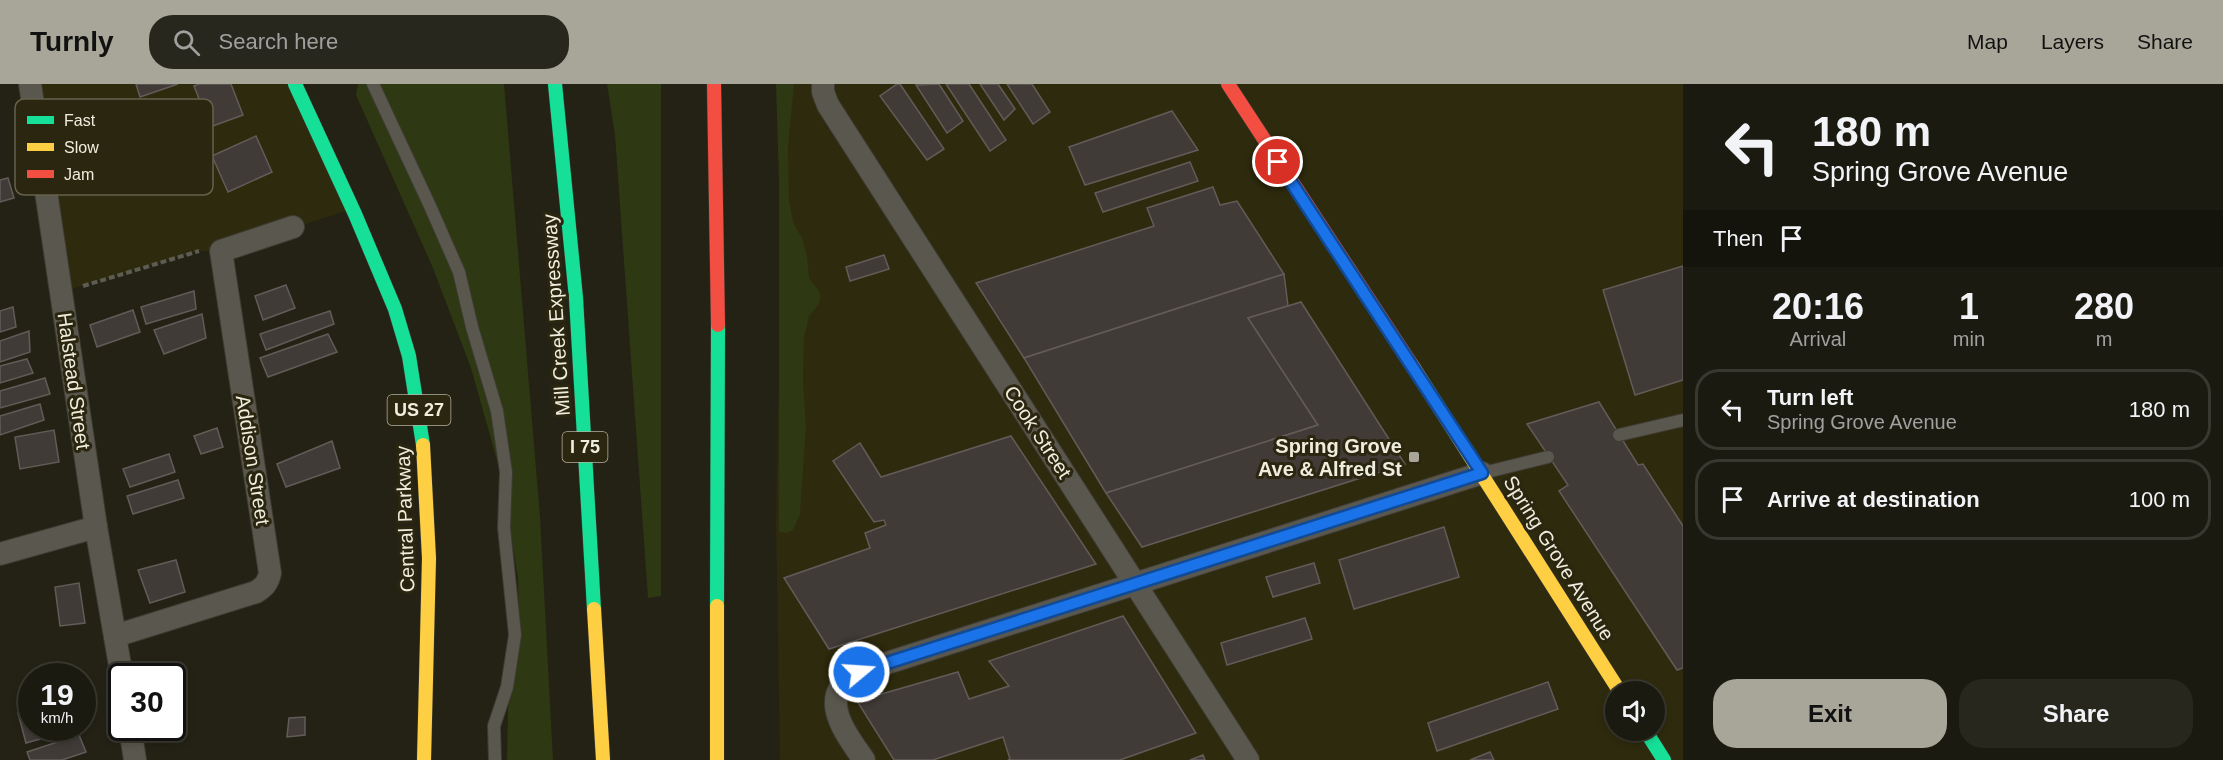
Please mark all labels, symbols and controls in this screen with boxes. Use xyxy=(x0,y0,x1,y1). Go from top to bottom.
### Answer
search box xyxy=(149,15,569,69)
text: Turnly xyxy=(30,26,113,57)
icon: search xyxy=(170,26,203,59)
text: Search here xyxy=(218,29,338,54)
text: Map xyxy=(1967,30,2008,53)
text: Layers xyxy=(2041,30,2104,53)
text: Share xyxy=(2137,30,2193,53)
legend xyxy=(15,99,213,195)
icon: left xyxy=(1713,108,1791,186)
text: 180 m xyxy=(1812,108,1931,155)
text: Fast xyxy=(64,112,96,129)
pin xyxy=(1252,136,1303,187)
text: Slow xyxy=(64,139,99,156)
icon: arrive xyxy=(1261,145,1294,178)
text: Spring Grove Avenue xyxy=(1812,157,2068,187)
text: Jam xyxy=(64,166,94,183)
street label: Mill Creek Expressway xyxy=(538,213,574,417)
icon: arrive xyxy=(1775,222,1808,255)
text: Then xyxy=(1713,226,1763,251)
text: 20:16 xyxy=(1772,286,1864,327)
text: 1 xyxy=(1959,286,1979,327)
text: 280 xyxy=(2074,286,2134,327)
street label: Halstead Street xyxy=(54,311,95,451)
text: Arrival xyxy=(1790,328,1846,350)
text: min xyxy=(1953,328,1985,350)
text: m xyxy=(2096,328,2112,350)
street label: Cook Street xyxy=(1000,382,1076,483)
text: Turn left xyxy=(1767,385,1853,410)
street label: Addison Street xyxy=(232,393,274,527)
icon: left xyxy=(1716,393,1749,426)
road number: US 27 xyxy=(388,395,450,425)
text: 180 m xyxy=(2129,397,2190,422)
text: Spring Grove Avenue xyxy=(1767,411,1957,433)
road number: I 75 xyxy=(562,432,608,462)
place label: Spring Grove Ave & Alfred St xyxy=(1258,435,1402,480)
street label: Central Parkway xyxy=(391,445,419,593)
marker: Spring Grove Ave & Alfred St xyxy=(1407,450,1421,464)
street label: Spring Grove Avenue xyxy=(1499,472,1619,644)
icon: arrive xyxy=(1716,483,1749,516)
text: Arrive at destination xyxy=(1767,487,1980,512)
text: 100 m xyxy=(2129,487,2190,512)
position arrow xyxy=(827,640,891,704)
speed limit sign: 30 xyxy=(108,663,186,741)
text: 19 xyxy=(40,678,74,711)
button: Exit xyxy=(1713,679,1947,748)
button: Share xyxy=(1959,679,2193,748)
map controls xyxy=(1605,681,1665,741)
button: sound xyxy=(1605,681,1665,741)
text: km/h xyxy=(41,709,73,726)

